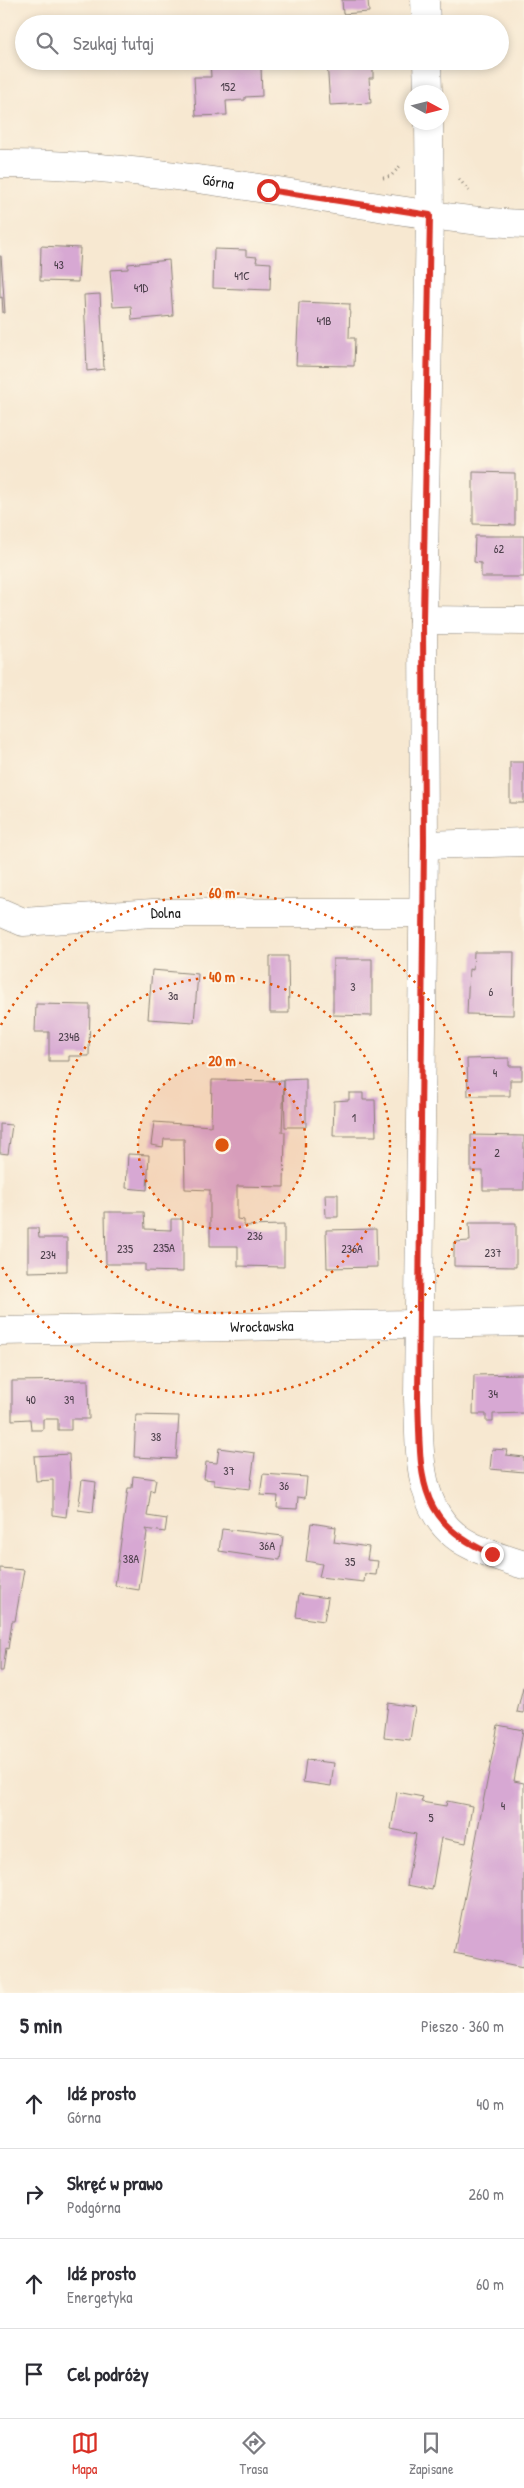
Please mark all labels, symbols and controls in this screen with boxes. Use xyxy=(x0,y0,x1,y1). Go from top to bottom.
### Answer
search box xyxy=(15,15,509,70)
icon: search xyxy=(33,29,61,57)
text: Szukaj tutaj xyxy=(73,30,154,56)
house number: 152 xyxy=(220,78,236,95)
north arrow xyxy=(404,85,449,130)
street label: Górna xyxy=(201,169,235,194)
route start xyxy=(257,179,280,202)
house number: 43 xyxy=(54,256,64,273)
house number: 41C xyxy=(234,267,250,284)
house number: 41D xyxy=(134,279,149,296)
house number: 41B xyxy=(317,312,331,329)
house number: 62 xyxy=(494,540,505,557)
text: 60 m xyxy=(209,882,235,903)
street label: Dolna xyxy=(151,902,181,923)
text: 40 m xyxy=(209,966,235,987)
house number: 3 xyxy=(350,978,356,995)
house number: 6 xyxy=(489,983,494,1000)
house number: 3a xyxy=(168,987,178,1004)
house number: 234B xyxy=(58,1028,80,1045)
text: 20 m xyxy=(208,1050,236,1071)
house number: 4 xyxy=(493,1064,498,1081)
house number: 1 xyxy=(352,1109,356,1126)
centre of rings xyxy=(213,1136,231,1154)
house number: 2 xyxy=(494,1144,500,1161)
house number: 236 xyxy=(247,1227,263,1244)
house number: 235A xyxy=(153,1239,175,1256)
house number: 235 xyxy=(117,1240,133,1257)
house number: 236A xyxy=(341,1240,363,1257)
house number: 237 xyxy=(485,1244,502,1261)
house number: 234 xyxy=(40,1246,56,1263)
street label: Wrocławska xyxy=(230,1315,294,1337)
house number: 34 xyxy=(488,1385,498,1402)
house number: 40 xyxy=(26,1391,36,1408)
house number: 39 xyxy=(64,1391,74,1408)
house number: 38 xyxy=(151,1428,161,1445)
house number: 37 xyxy=(223,1462,235,1479)
house number: 36 xyxy=(279,1477,289,1494)
house number: 36A xyxy=(259,1537,275,1554)
route end xyxy=(481,1543,504,1566)
house number: 38A xyxy=(123,1550,139,1567)
house number: 35 xyxy=(345,1553,355,1570)
house number: 4 xyxy=(501,1797,506,1814)
house number: 5 xyxy=(428,1809,434,1826)
text: 5 min xyxy=(20,2011,62,2040)
text: Pieszo · 360 m xyxy=(421,2015,504,2037)
text: Idź prosto xyxy=(67,2080,136,2106)
icon: ahead xyxy=(20,2090,48,2118)
text: 40 m xyxy=(476,2093,504,2115)
text: Górna xyxy=(67,2106,101,2128)
text: Skręć w prawo xyxy=(67,2170,163,2196)
icon: right xyxy=(20,2180,48,2208)
text: 260 m xyxy=(468,2183,504,2205)
text: Podgórna xyxy=(67,2196,121,2218)
text: Idź prosto xyxy=(67,2260,136,2286)
icon: ahead xyxy=(20,2270,48,2298)
text: 60 m xyxy=(476,2273,504,2295)
text: Energetyka xyxy=(67,2286,133,2308)
icon: arrive xyxy=(20,2360,48,2388)
text: Cel podróży xyxy=(67,2361,149,2387)
tab: Mapa xyxy=(71,2429,99,2478)
tab: Trasa xyxy=(240,2429,268,2478)
tab: Zapisane xyxy=(409,2429,453,2478)

